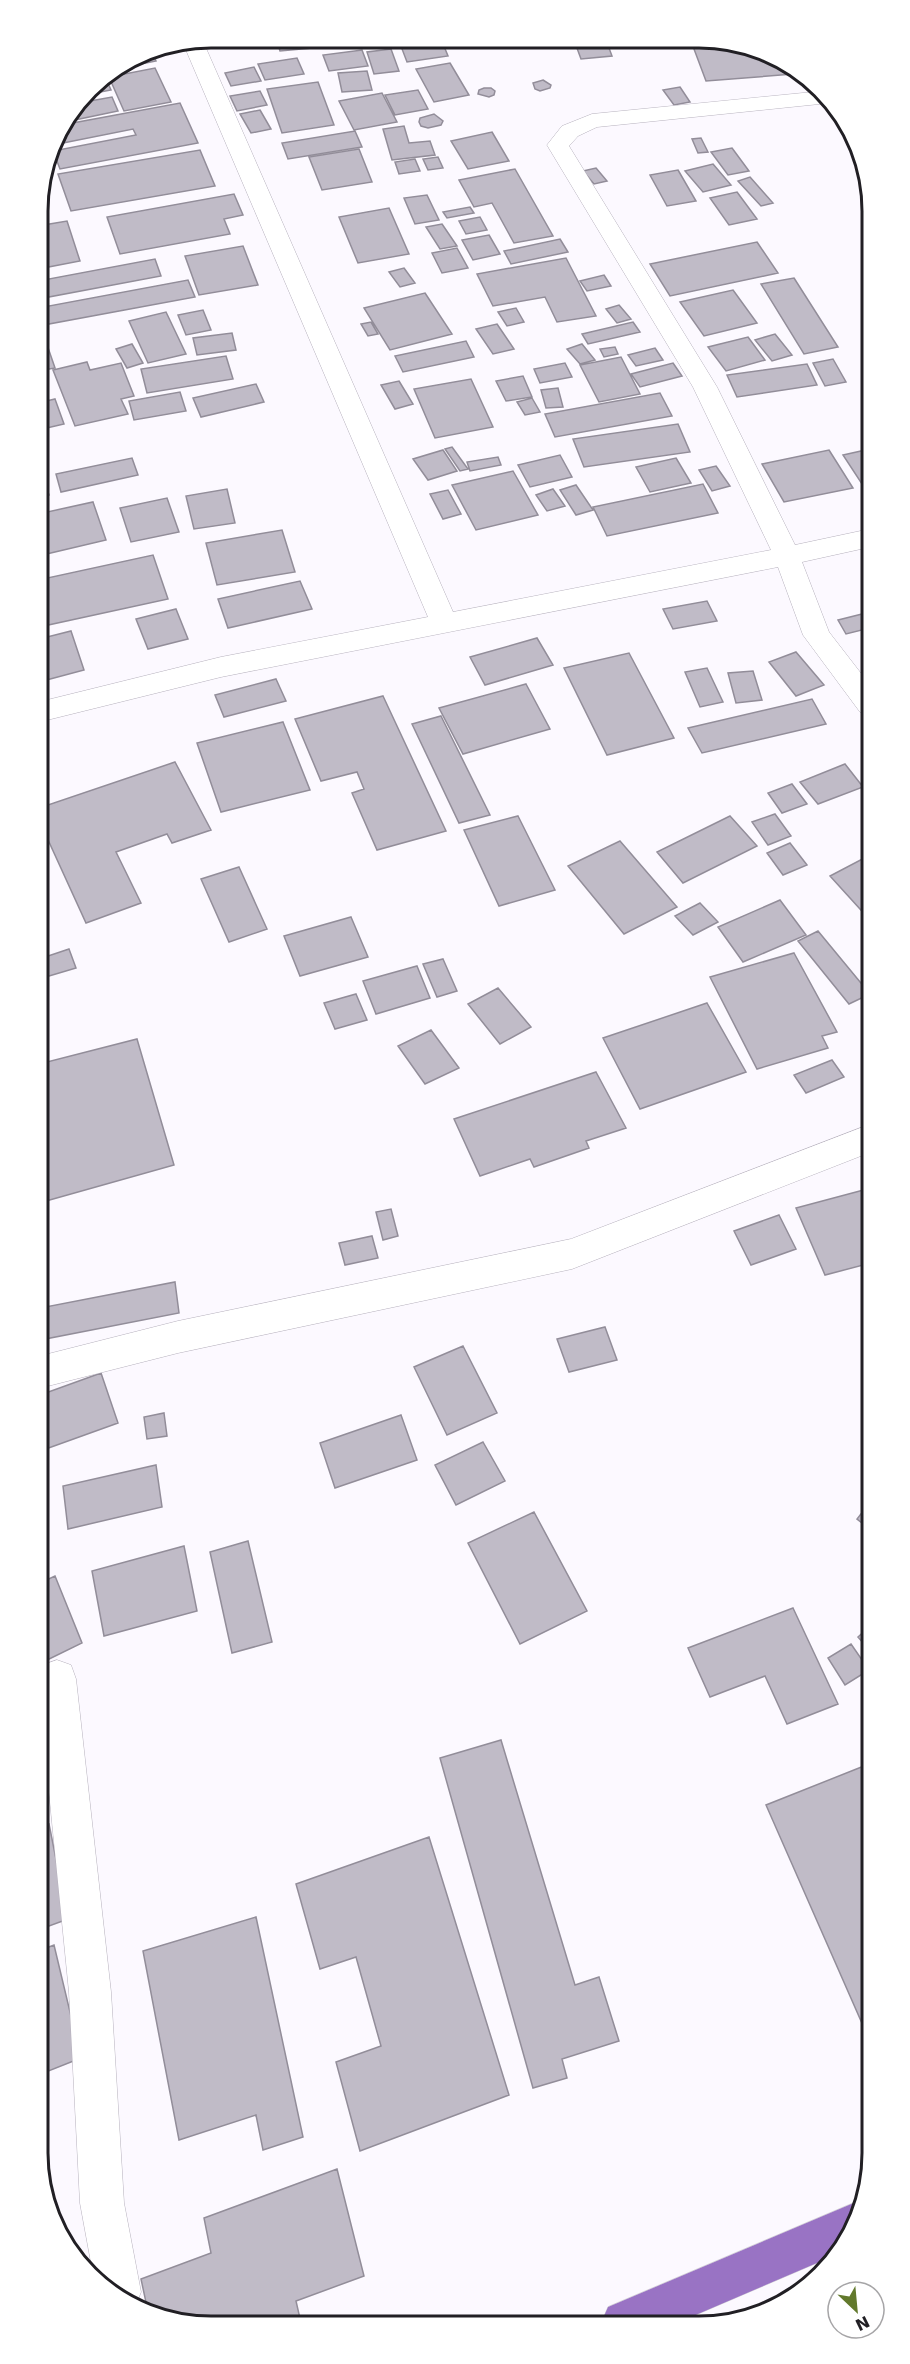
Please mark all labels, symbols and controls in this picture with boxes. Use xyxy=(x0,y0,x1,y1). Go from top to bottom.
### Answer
north arrow xyxy=(826,2280,886,2340)
text: N xyxy=(852,2312,873,2335)

